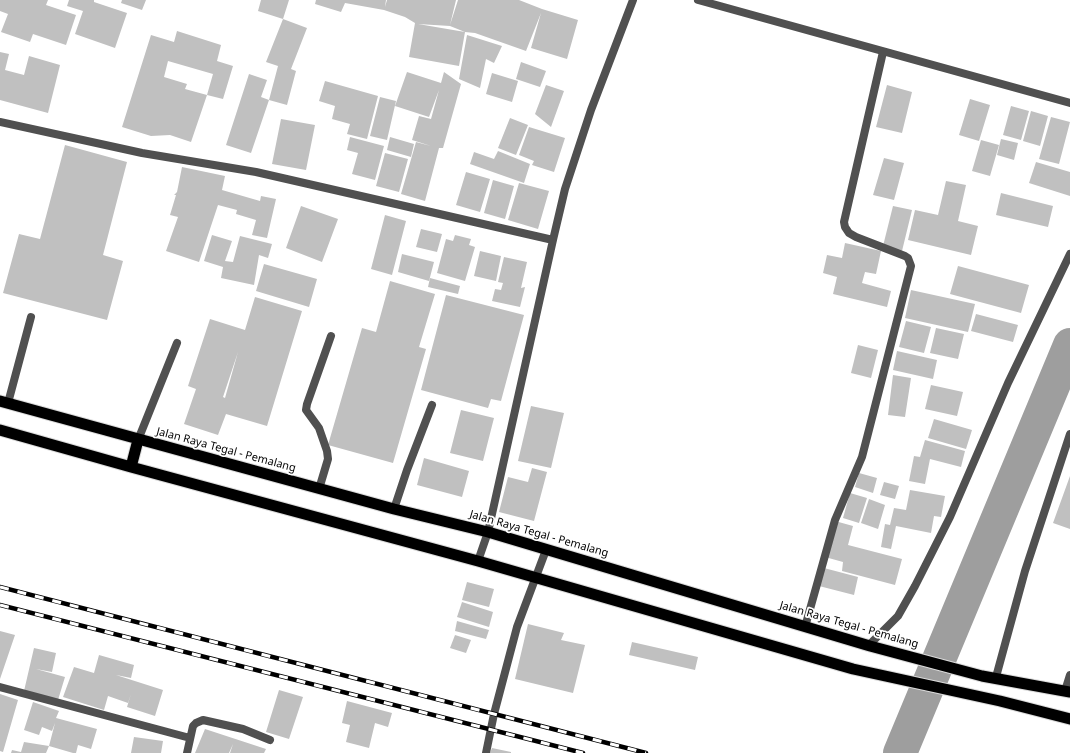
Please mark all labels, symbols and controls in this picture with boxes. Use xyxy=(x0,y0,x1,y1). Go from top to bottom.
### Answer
street label: Jalan Raya Tegal - Pemalang xyxy=(155,425,297,475)
street label: Jalan Raya Tegal - Pemalang xyxy=(468,508,610,560)
street label: Jalan Raya Tegal - Pemalang xyxy=(778,599,920,651)

